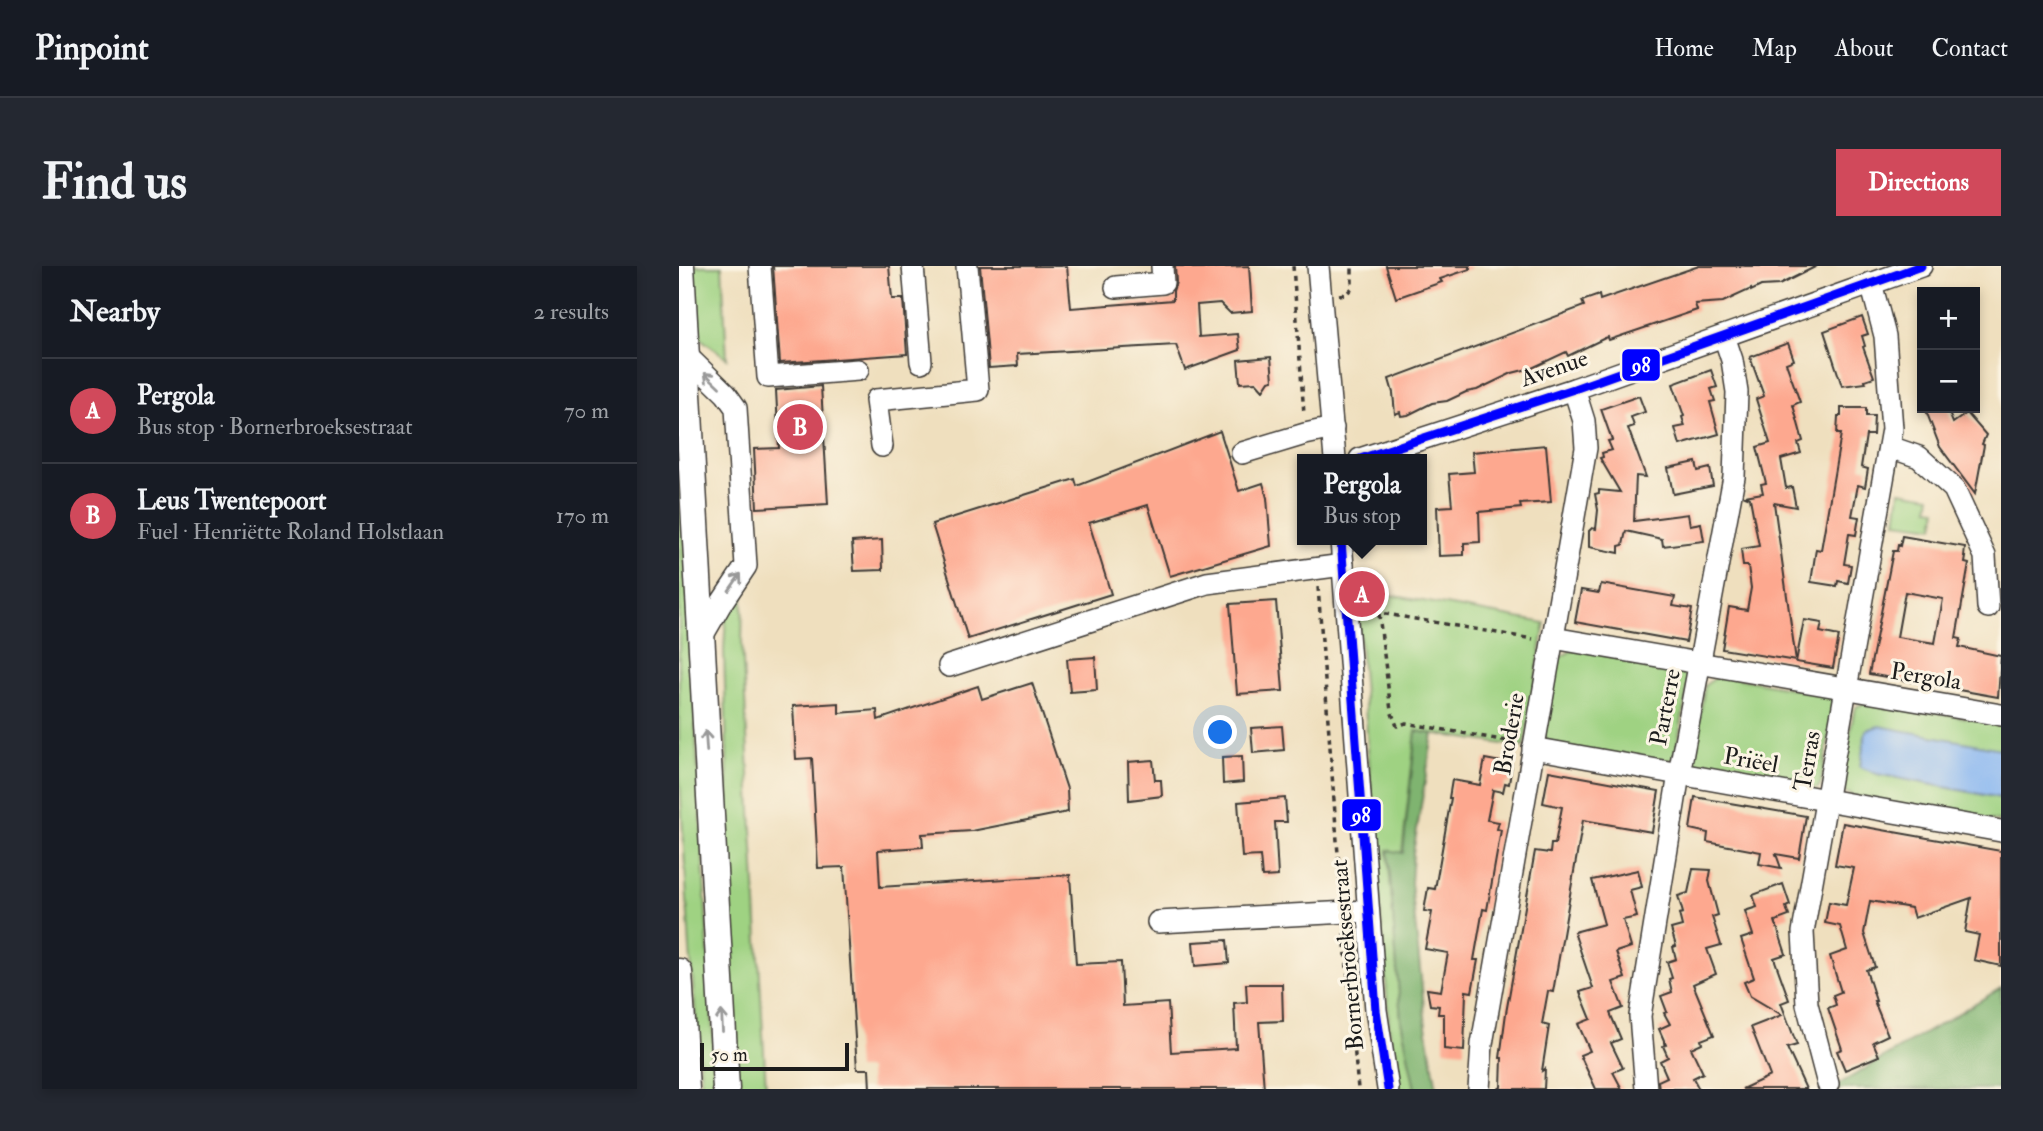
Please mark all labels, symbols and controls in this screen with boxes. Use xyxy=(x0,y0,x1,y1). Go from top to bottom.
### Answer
text: Pinpoint xyxy=(35,28,149,69)
text: Home xyxy=(1654,33,1714,64)
text: Map xyxy=(1752,33,1797,64)
text: About xyxy=(1835,33,1894,64)
text: Contact xyxy=(1932,33,2008,64)
button: Directions xyxy=(1836,149,2001,216)
text: Find us xyxy=(42,152,187,213)
map controls xyxy=(1917,287,1980,413)
button: + xyxy=(1917,287,1980,350)
text: Nearby xyxy=(70,293,160,330)
text: 2 results xyxy=(534,297,609,326)
street label: Avenue xyxy=(1515,343,1592,395)
line badge: 98 xyxy=(1621,348,1661,382)
button: − xyxy=(1917,350,1980,413)
text: 98 xyxy=(1630,354,1650,378)
one-way arrow xyxy=(704,372,721,389)
text: Pergola xyxy=(137,380,215,412)
text: A xyxy=(86,396,100,425)
text: 70 m xyxy=(564,396,609,425)
pin: B xyxy=(777,401,823,453)
text: Bus stop · Bornerbroeksestraat xyxy=(137,412,413,441)
popup xyxy=(1297,454,1427,545)
text: Pergola xyxy=(1323,469,1401,501)
text: Leus Twentepoort xyxy=(137,485,327,517)
text: B xyxy=(85,501,101,530)
text: 170 m xyxy=(556,501,609,530)
text: Bus stop xyxy=(1323,501,1401,530)
text: Fuel · Henriëtte Roland Holstlaan xyxy=(137,517,444,546)
pin: A xyxy=(1339,568,1385,620)
one-way arrow xyxy=(728,573,742,592)
street label: Pergola xyxy=(1888,656,1965,698)
street label: Parterre xyxy=(1643,666,1688,748)
street label: Broderie xyxy=(1487,690,1532,778)
your location xyxy=(1203,715,1237,749)
street label: Terras xyxy=(1787,728,1828,794)
one-way arrow xyxy=(699,730,712,753)
street label: Priëel xyxy=(1721,740,1781,781)
line badge: 98 xyxy=(1341,798,1382,832)
text: 98 xyxy=(1350,804,1370,828)
street label: Bornerbroeksestraat xyxy=(1324,858,1371,1052)
one-way arrow xyxy=(715,1010,728,1033)
scale bar xyxy=(700,1040,849,1072)
text: 50 m xyxy=(711,1043,748,1067)

